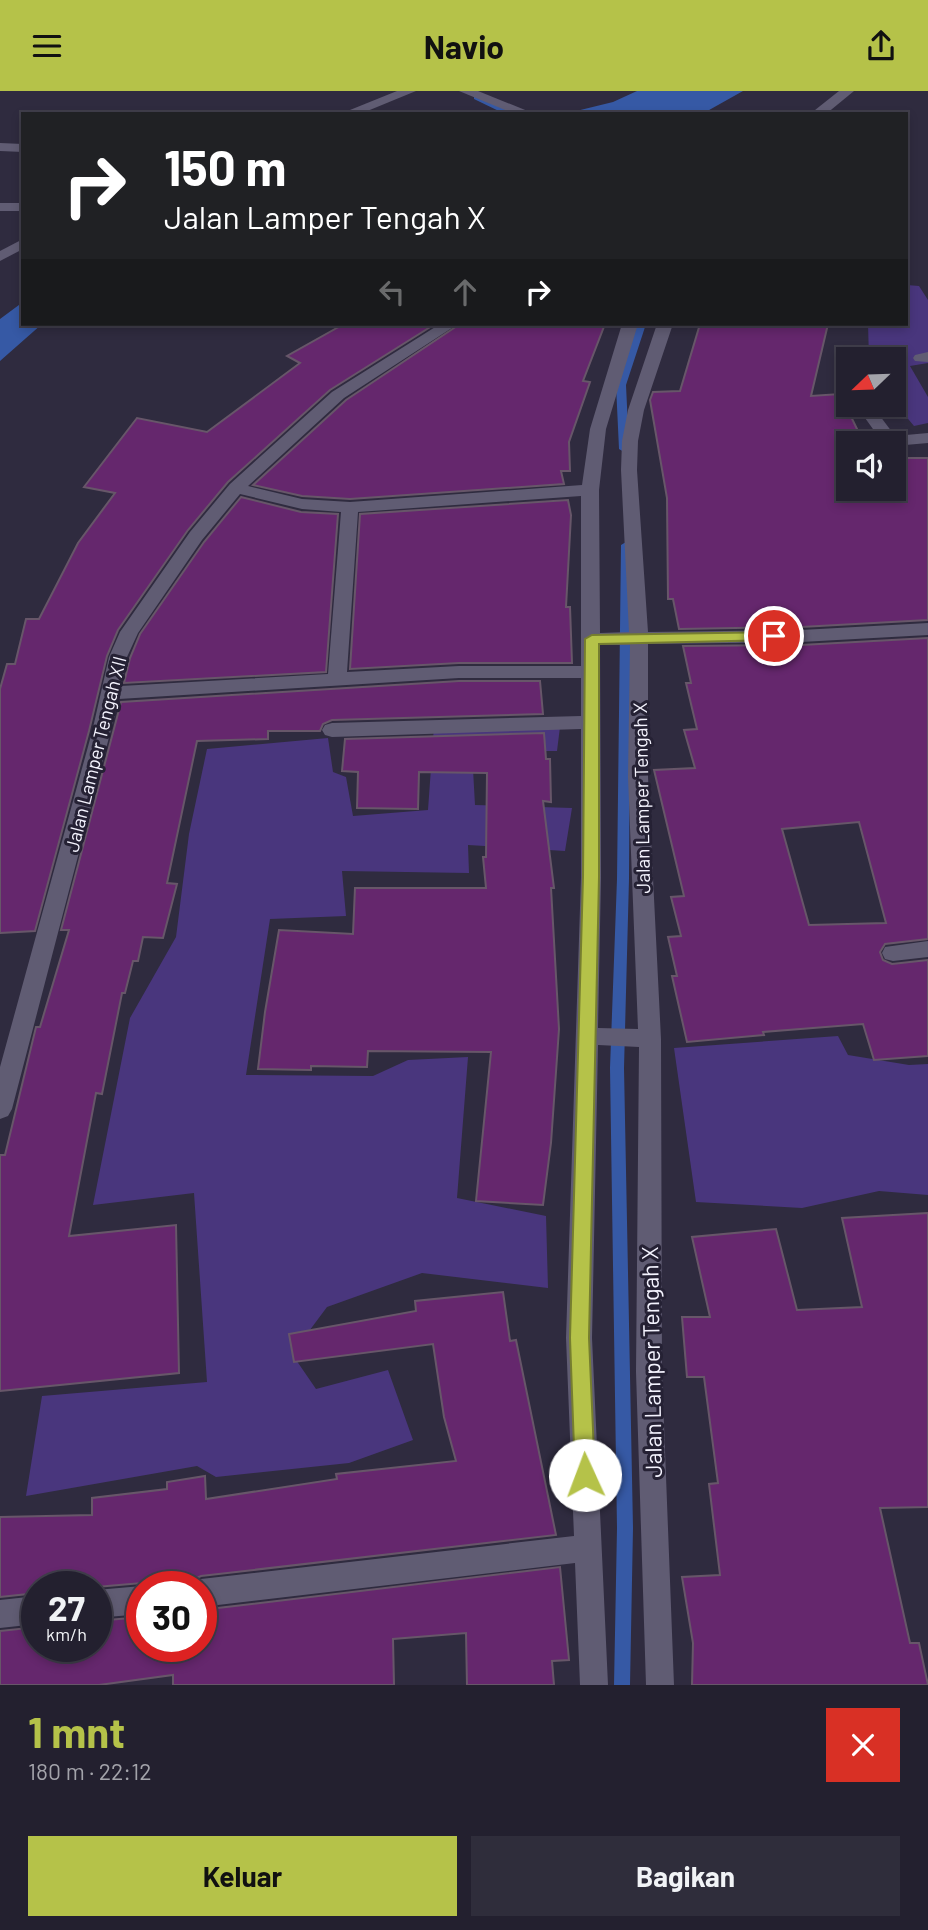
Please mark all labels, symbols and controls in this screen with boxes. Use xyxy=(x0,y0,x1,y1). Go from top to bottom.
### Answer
icon: menu xyxy=(28,27,66,65)
text: Navio xyxy=(424,27,504,65)
icon: share xyxy=(862,27,900,65)
text: 150 m xyxy=(164,137,286,196)
icon: right xyxy=(49,140,140,231)
text: Jalan Lamper Tengah X xyxy=(164,197,486,235)
icon: left xyxy=(373,273,411,311)
icon: ahead xyxy=(446,273,484,311)
icon: right xyxy=(519,273,557,311)
north arrow xyxy=(836,347,906,417)
map controls xyxy=(836,347,906,501)
button: sound xyxy=(836,431,906,501)
pin xyxy=(744,606,804,666)
icon: arrive xyxy=(755,617,793,655)
street label: Jalan Lamper Tengah XII xyxy=(60,654,130,854)
street label: Jalan Lamper Tengah X xyxy=(628,702,654,894)
street label: Jalan Lamper Tengah X xyxy=(635,1246,667,1478)
position arrow xyxy=(548,1438,622,1512)
speed limit sign: 30 xyxy=(126,1571,217,1662)
text: 27 xyxy=(48,1586,85,1628)
text: km/h xyxy=(46,1623,87,1645)
text: 1 mnt xyxy=(28,1706,125,1756)
button: close xyxy=(826,1708,900,1782)
text: 180 m · 22:12 xyxy=(28,1757,152,1785)
button: Keluar xyxy=(28,1836,457,1916)
button: Bagikan xyxy=(471,1836,900,1916)

